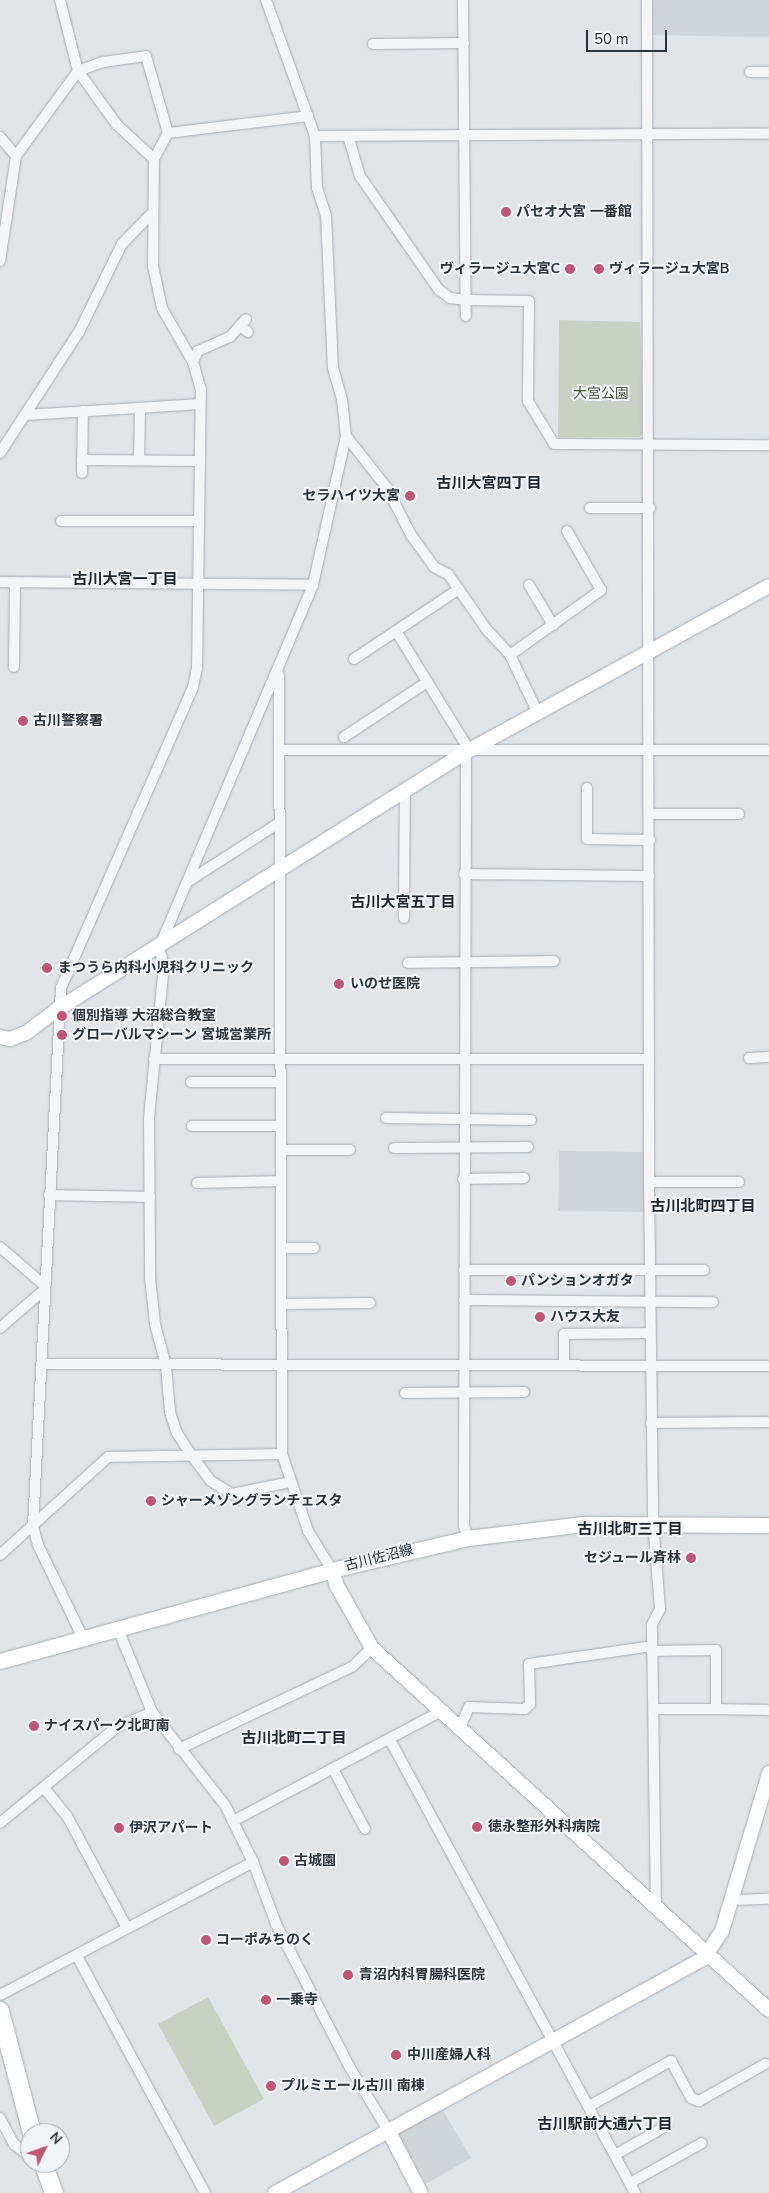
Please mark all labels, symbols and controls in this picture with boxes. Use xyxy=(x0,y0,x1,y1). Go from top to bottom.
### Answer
scale bar xyxy=(589,20,670,52)
text: 50 m xyxy=(594,29,629,49)
place label: パセオ大宮 一番館 xyxy=(516,204,632,220)
marker: パセオ大宮 一番館 xyxy=(500,206,512,218)
place label: ヴィラージュ大宮C xyxy=(438,261,560,277)
place label: ヴィラージュ大宮B xyxy=(609,261,731,277)
marker: ヴィラージュ大宮C xyxy=(564,263,576,275)
marker: ヴィラージュ大宮B xyxy=(593,263,605,275)
park label: 大宮公園 xyxy=(573,386,629,402)
district label: 古川大宮四丁目 xyxy=(437,475,541,493)
place label: セラハイツ大宮 xyxy=(302,488,400,504)
marker: セラハイツ大宮 xyxy=(404,490,416,502)
district label: 古川大宮一丁目 xyxy=(73,571,177,589)
place label: 古川警察署 xyxy=(33,713,103,729)
marker: 古川警察署 xyxy=(17,715,29,727)
district label: 古川大宮五丁目 xyxy=(351,894,455,912)
place label: まつうら内科小児科クリニック xyxy=(58,960,254,976)
marker: まつうら内科小児科クリニック xyxy=(40,961,54,975)
place label: いのせ医院 xyxy=(350,976,420,992)
marker: いのせ医院 xyxy=(332,977,346,991)
place label: 個別指導 大沼総合教室 xyxy=(72,1008,216,1024)
marker: 個別指導 大沼総合教室 xyxy=(56,1010,68,1022)
place label: グローバルマシーン 宮城営業所 xyxy=(72,1027,272,1043)
marker: グローバルマシーン 宮城営業所 xyxy=(56,1029,68,1041)
district label: 古川北町四丁目 xyxy=(651,1198,755,1216)
place label: パンションオガタ xyxy=(521,1273,633,1289)
marker: パンションオガタ xyxy=(505,1275,517,1287)
place label: ハウス大友 xyxy=(550,1309,620,1325)
marker: ハウス大友 xyxy=(534,1311,546,1323)
place label: シャーメゾングランチェスタ xyxy=(161,1493,343,1509)
marker: シャーメゾングランチェスタ xyxy=(145,1495,157,1507)
district label: 古川北町三丁目 xyxy=(578,1521,682,1539)
street label: 古川佐沼線 xyxy=(343,1541,415,1575)
place label: セジュール斉林 xyxy=(583,1550,681,1566)
marker: セジュール斉林 xyxy=(685,1552,697,1564)
place label: ナイスパーク北町南 xyxy=(44,1718,170,1734)
marker: ナイスパーク北町南 xyxy=(28,1720,40,1732)
district label: 古川北町二丁目 xyxy=(242,1730,346,1748)
place label: 徳永整形外科病院 xyxy=(488,1819,600,1835)
place label: 伊沢アパート xyxy=(129,1820,213,1836)
marker: 徳永整形外科病院 xyxy=(470,1820,484,1834)
marker: 伊沢アパート xyxy=(113,1822,125,1834)
place label: 古城園 xyxy=(294,1853,336,1869)
marker: 古城園 xyxy=(278,1855,290,1867)
place label: コーポみちのく xyxy=(216,1932,314,1948)
marker: コーポみちのく xyxy=(200,1934,212,1946)
place label: 青沼内科胃腸科医院 xyxy=(359,1967,485,1983)
marker: 青沼内科胃腸科医院 xyxy=(341,1968,355,1982)
place label: 一乗寺 xyxy=(276,1992,318,2008)
marker: 一乗寺 xyxy=(260,1994,272,2006)
place label: 中川産婦人科 xyxy=(407,2047,491,2063)
marker: 中川産婦人科 xyxy=(389,2048,403,2062)
place label: プルミエール古川 南棟 xyxy=(281,2078,425,2094)
marker: プルミエール古川 南棟 xyxy=(265,2080,277,2092)
district label: 古川駅前大通六丁目 xyxy=(538,2116,672,2134)
north arrow xyxy=(20,2123,70,2173)
text: N xyxy=(45,2128,66,2149)

